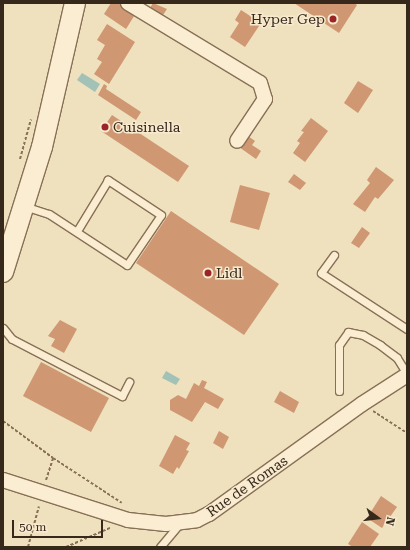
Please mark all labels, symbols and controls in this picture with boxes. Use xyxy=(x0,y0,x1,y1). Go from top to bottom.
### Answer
place label: Hyper Gep xyxy=(251,11,325,27)
marker: Hyper Gep xyxy=(328,14,338,24)
place label: Cuisinella xyxy=(113,119,180,135)
marker: Cuisinella xyxy=(100,122,110,132)
place label: Lidl xyxy=(216,265,242,281)
marker: Lidl xyxy=(203,268,213,278)
street label: Rue de Romas xyxy=(203,452,291,520)
north arrow xyxy=(358,498,398,538)
scale bar xyxy=(14,512,105,538)
text: N xyxy=(383,515,397,527)
text: 50 m xyxy=(19,520,46,534)

